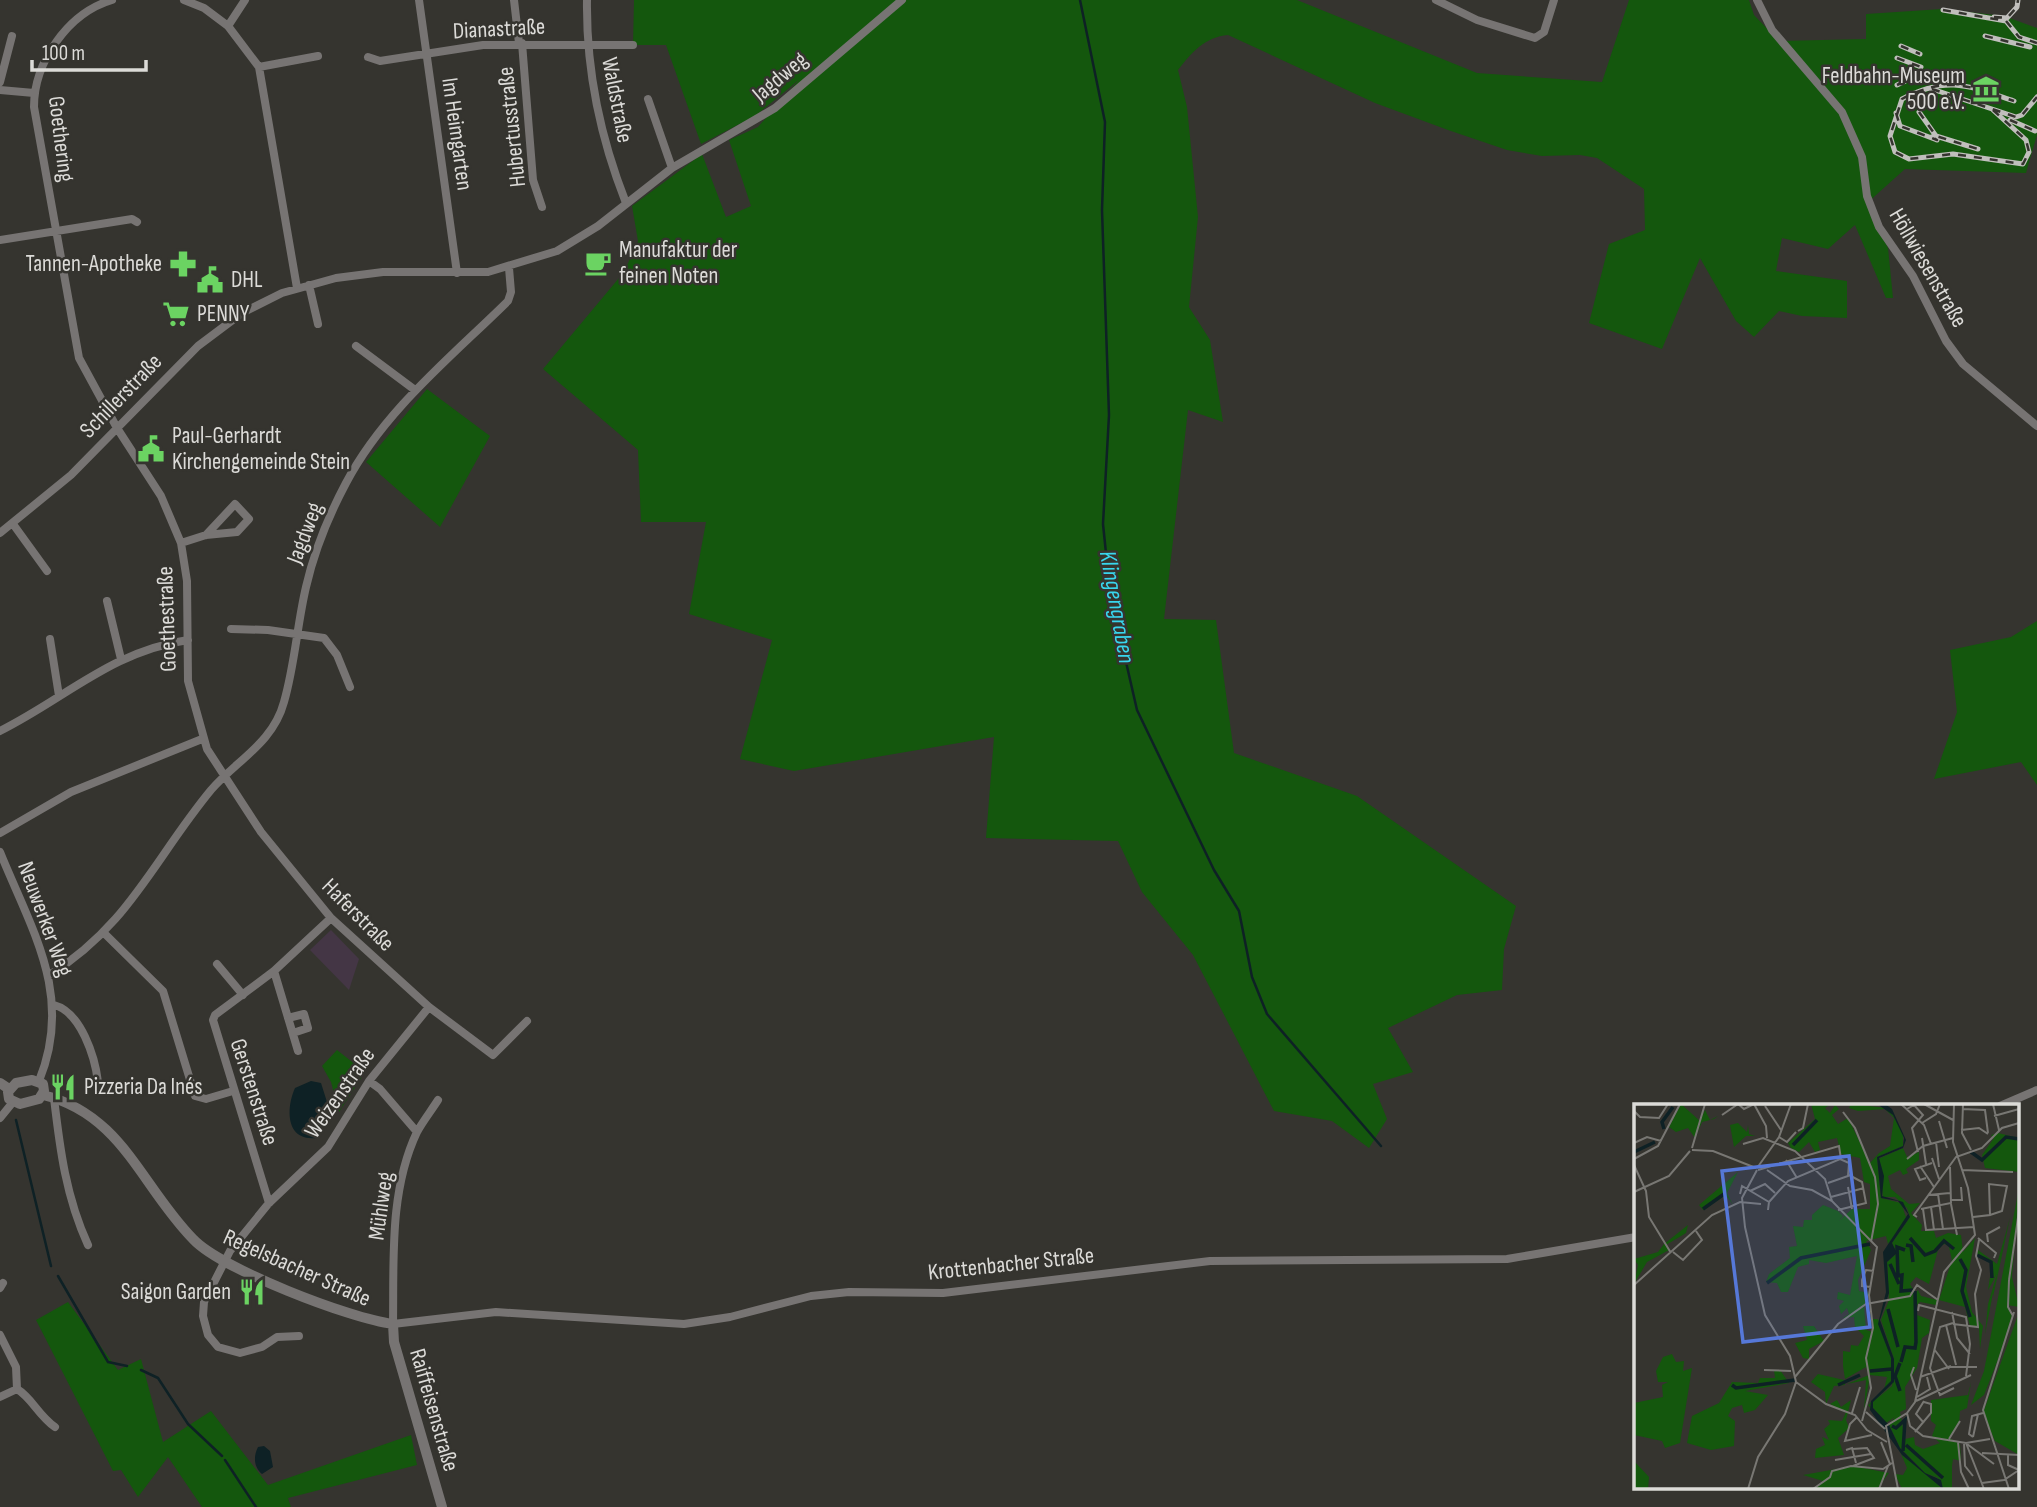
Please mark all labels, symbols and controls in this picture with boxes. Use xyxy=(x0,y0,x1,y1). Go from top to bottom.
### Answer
street label: Dianastraße xyxy=(452,13,546,45)
scale bar xyxy=(32,28,145,72)
text: 100 m xyxy=(42,41,85,66)
street label: Jagdweg xyxy=(746,46,813,109)
street label: Waldstraße xyxy=(595,55,639,145)
place label: Feldbahn-Museum 500 e.V. xyxy=(1822,62,1965,116)
street label: Hubertusstraße xyxy=(492,65,532,189)
museum icon: Feldbahn-Museum 500 e.V. xyxy=(1971,74,2001,104)
street label: Im Heimgarten xyxy=(435,76,479,192)
street label: Goethering xyxy=(42,94,80,184)
street label: Höllwiesenstraße xyxy=(1883,203,1973,333)
place label: Manufaktur der feinen Noten xyxy=(619,236,738,290)
cafe icon: Manufaktur der feinen Noten xyxy=(583,248,613,278)
pharmacy icon: Tannen-Apotheke xyxy=(168,249,198,279)
place label: Tannen-Apotheke xyxy=(25,250,162,278)
public building icon: DHL xyxy=(195,265,225,295)
place label: DHL xyxy=(231,266,263,294)
supermarket icon: PENNY xyxy=(161,299,191,329)
place label: PENNY xyxy=(197,300,250,328)
street label: Schillerstraße xyxy=(74,348,168,444)
place label: Paul-Gerhardt Kirchengemeinde Stein xyxy=(172,422,350,476)
public building icon: Paul-Gerhardt Kirchengemeinde Stein xyxy=(136,434,166,464)
street label: Jagdweg xyxy=(280,498,329,569)
water label: Klingengraben xyxy=(1093,548,1141,666)
street label: Goethestraße xyxy=(151,566,183,672)
street label: Neuwerker Weg xyxy=(11,858,79,980)
street label: Haferstraße xyxy=(316,873,400,957)
street label: Gerstenstraße xyxy=(224,1035,284,1149)
street label: Weizenstraße xyxy=(299,1042,381,1144)
restaurant icon: Pizzeria Da Inés xyxy=(48,1072,78,1102)
place label: Pizzeria Da Inés xyxy=(84,1073,202,1101)
inset map xyxy=(1634,1104,2020,1490)
street label: Mühlweg xyxy=(362,1170,400,1242)
street label: Regelsbacher Straße xyxy=(219,1223,375,1313)
street label: Krottenbacher Straße xyxy=(927,1241,1095,1287)
restaurant icon: Saigon Garden xyxy=(237,1277,267,1307)
place label: Saigon Garden xyxy=(121,1278,231,1306)
street label: Raiffeisenstraße xyxy=(403,1345,465,1475)

